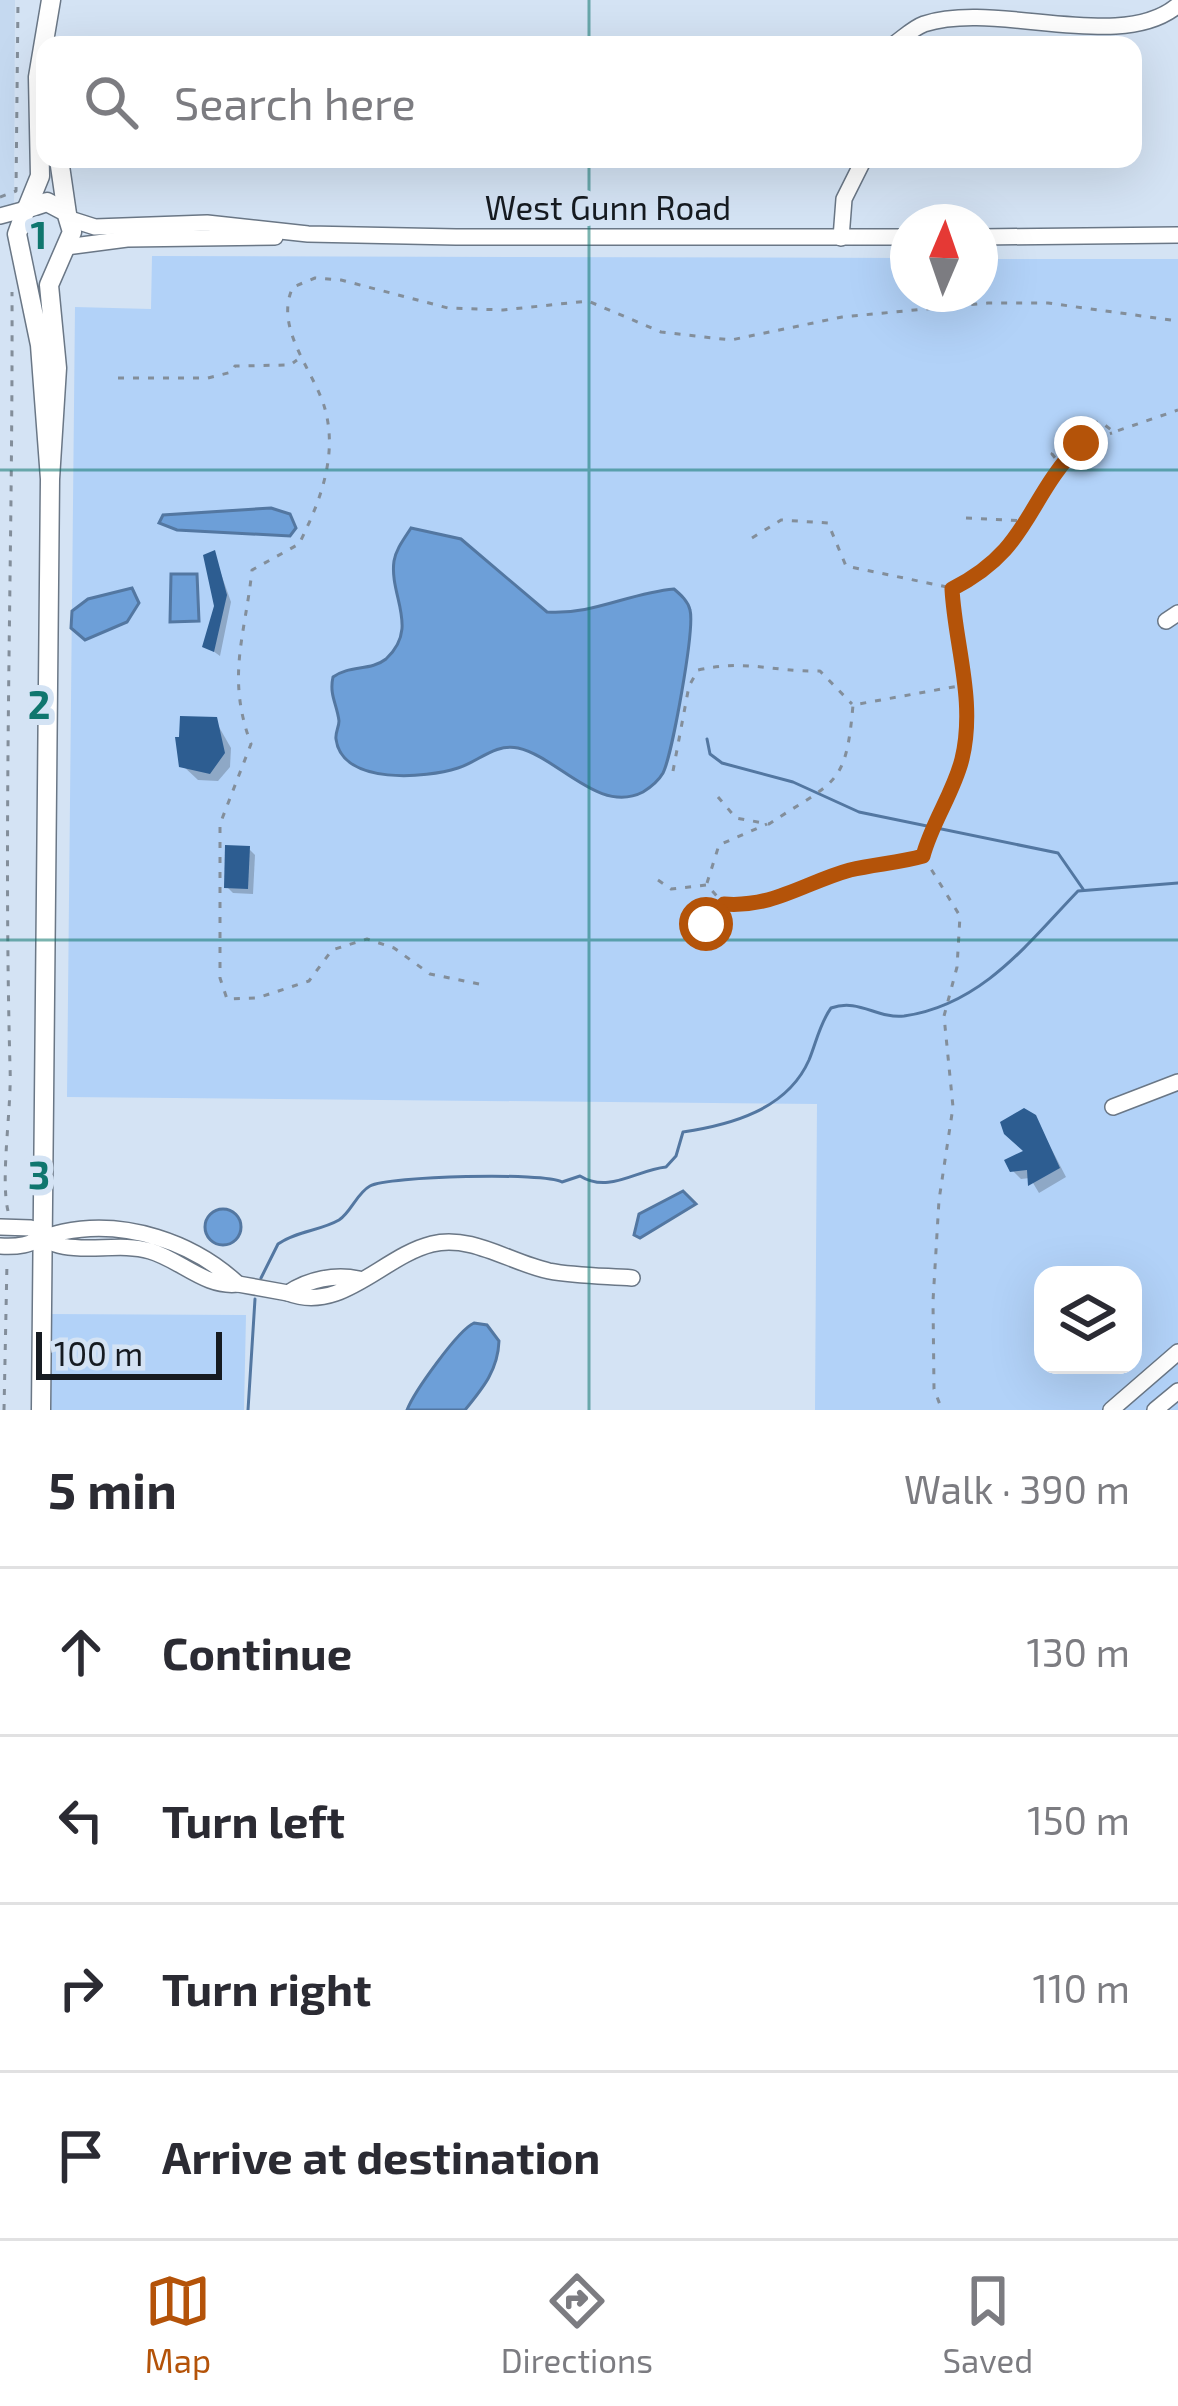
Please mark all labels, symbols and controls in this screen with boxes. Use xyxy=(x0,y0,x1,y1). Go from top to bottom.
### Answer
search box xyxy=(36,36,1142,168)
icon: search xyxy=(78,69,144,135)
text: Search here xyxy=(174,75,416,129)
street label: West Gunn Road xyxy=(485,187,731,227)
north arrow xyxy=(890,204,998,312)
text: 1 xyxy=(31,210,47,257)
route end xyxy=(1054,416,1108,470)
text: 2 xyxy=(28,680,50,727)
route start xyxy=(679,897,733,951)
text: 3 xyxy=(28,1150,50,1197)
map controls xyxy=(1034,1266,1142,1374)
button: layers xyxy=(1034,1266,1142,1374)
scale bar xyxy=(36,1326,222,1379)
text: 100 m xyxy=(54,1333,143,1373)
text: 5 min xyxy=(48,1458,177,1519)
text: Walk · 390 m xyxy=(904,1465,1130,1512)
icon: ahead xyxy=(48,1619,114,1685)
text: Continue xyxy=(162,1625,352,1679)
text: 130 m xyxy=(1026,1628,1130,1675)
icon: left xyxy=(48,1787,114,1853)
text: Turn left xyxy=(162,1793,345,1847)
text: 150 m xyxy=(1027,1796,1130,1843)
icon: right xyxy=(48,1955,114,2021)
text: Turn right xyxy=(162,1961,371,2015)
text: 110 m xyxy=(1033,1964,1130,2011)
icon: arrive xyxy=(48,2123,114,2189)
text: Arrive at destination xyxy=(162,2129,600,2183)
tab: Map xyxy=(145,2268,211,2380)
tab: Directions xyxy=(501,2268,653,2380)
tab: Saved xyxy=(943,2268,1033,2380)

